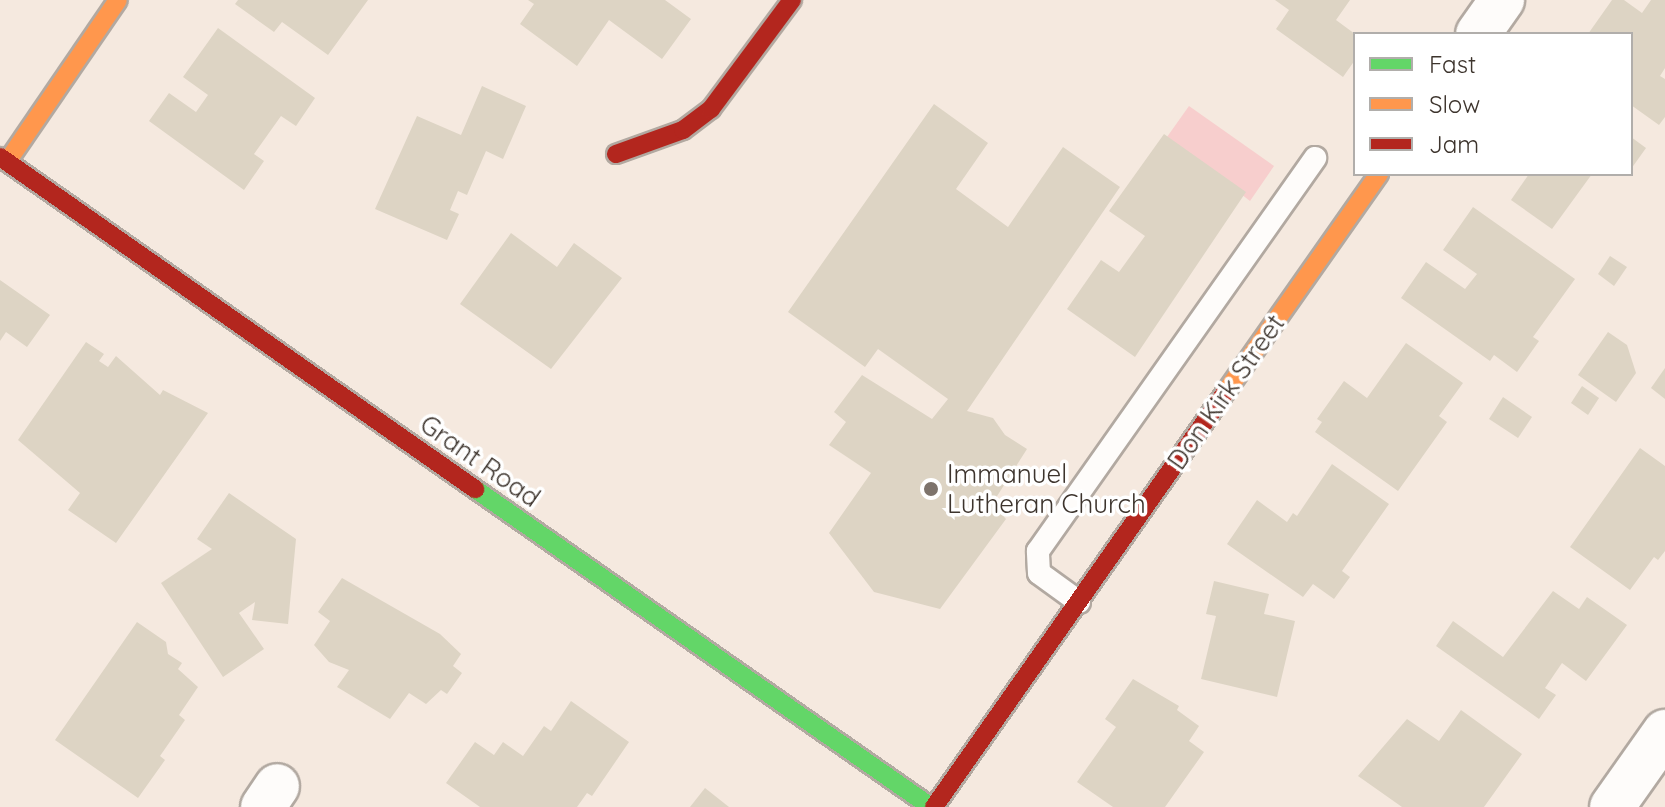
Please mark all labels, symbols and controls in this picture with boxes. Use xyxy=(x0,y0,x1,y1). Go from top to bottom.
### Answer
legend xyxy=(1353,32,1633,176)
text: Fast xyxy=(1429,49,1476,79)
text: Slow xyxy=(1429,89,1480,119)
text: Jam xyxy=(1429,129,1479,159)
street label: Don Kirk Street xyxy=(1161,309,1291,475)
street label: Grant Road xyxy=(414,408,546,514)
place label: Immanuel Lutheran Church xyxy=(947,458,1146,520)
marker: Immanuel Lutheran Church xyxy=(922,480,940,498)

